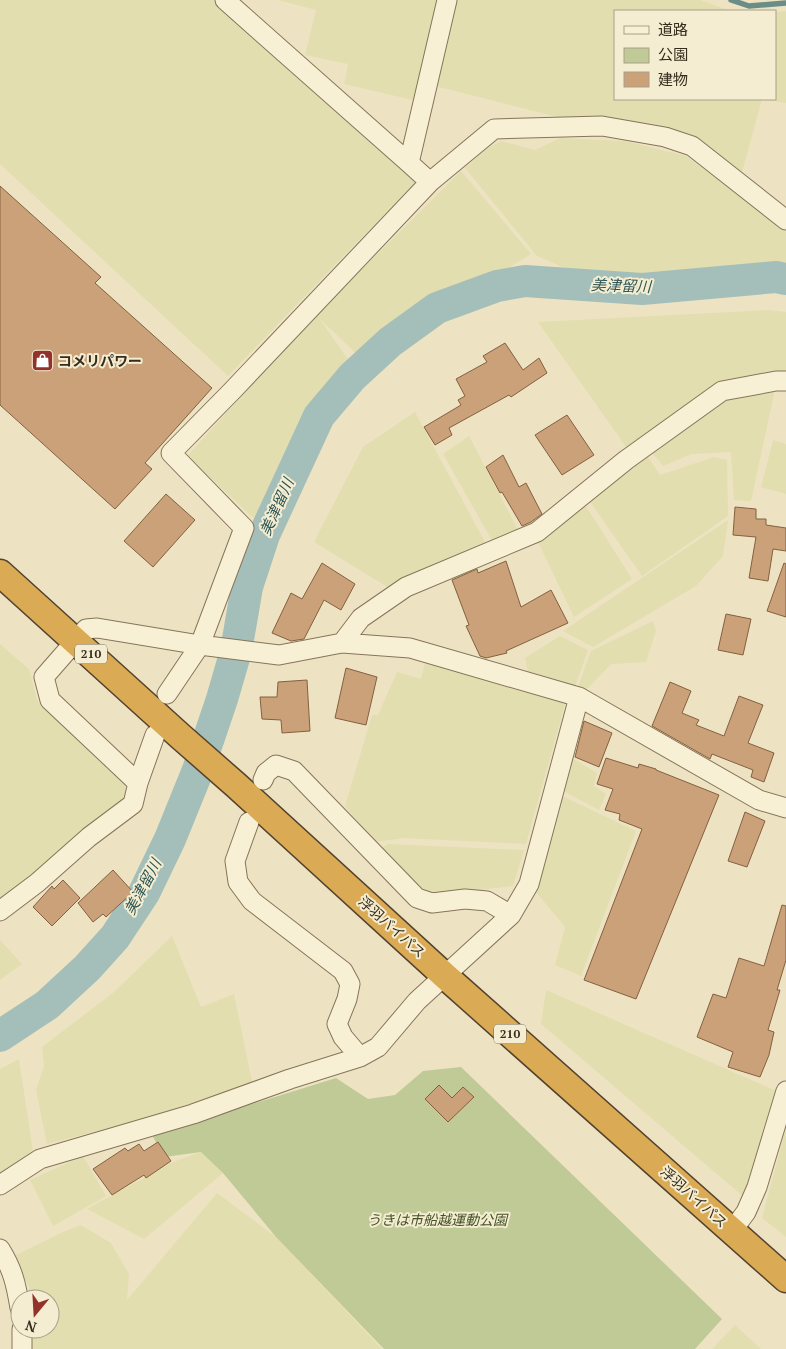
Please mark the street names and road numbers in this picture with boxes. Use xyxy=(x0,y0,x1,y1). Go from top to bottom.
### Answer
road number: 210 xyxy=(75,644,107,664)
street label: 浮羽バイパス xyxy=(355,892,430,962)
road number: 210 xyxy=(494,1024,526,1044)
street label: 浮羽バイパス xyxy=(657,1162,732,1232)

